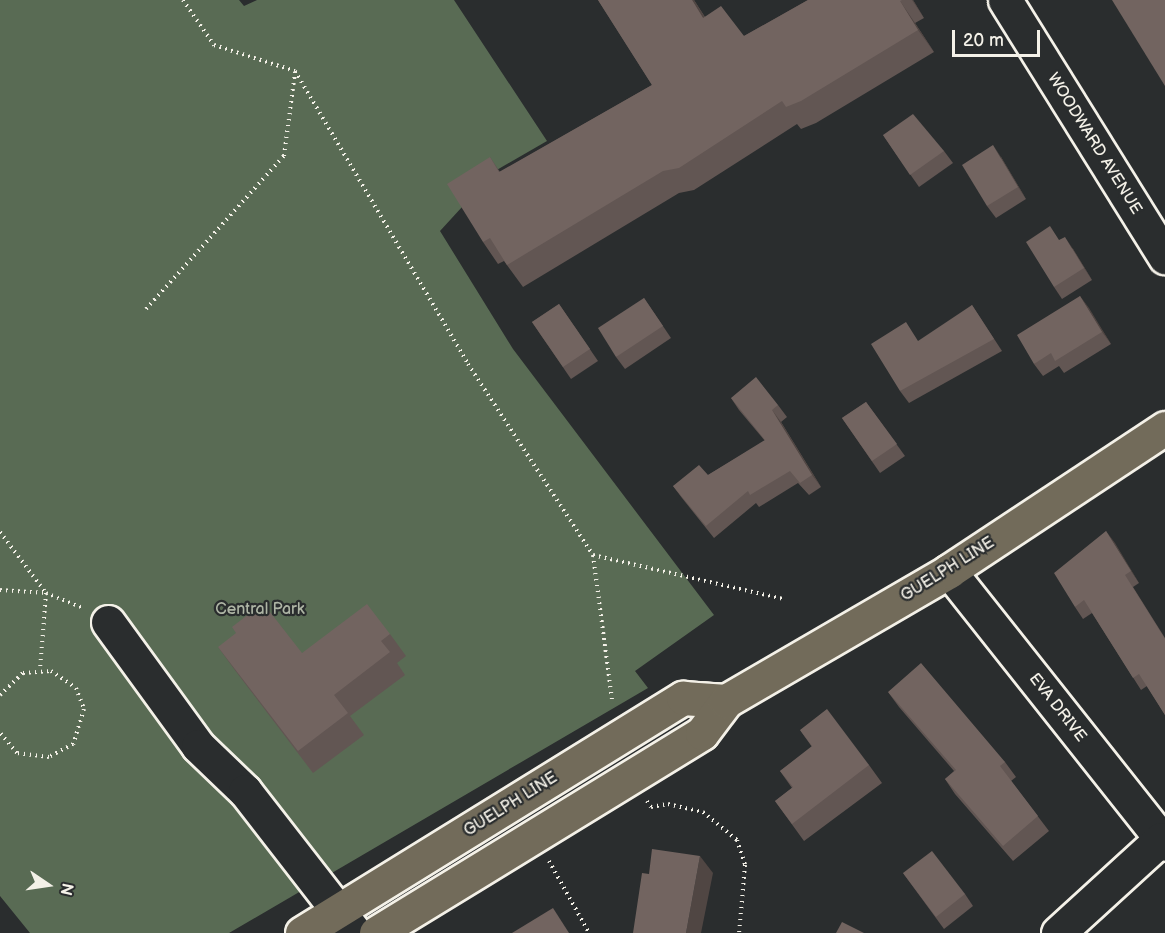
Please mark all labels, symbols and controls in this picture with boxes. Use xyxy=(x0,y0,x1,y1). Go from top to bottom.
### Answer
scale bar xyxy=(955,18,1044,56)
text: 20 m xyxy=(963,30,1004,51)
street label: WOODWARD AVENUE xyxy=(1043,70,1145,218)
street label: GUELPH LINE xyxy=(898,534,998,606)
park label: Central Park xyxy=(215,600,305,620)
street label: EVA DRIVE xyxy=(1024,670,1090,746)
street label: GUELPH LINE xyxy=(461,769,561,841)
north arrow xyxy=(18,855,78,915)
text: N xyxy=(55,881,77,897)

